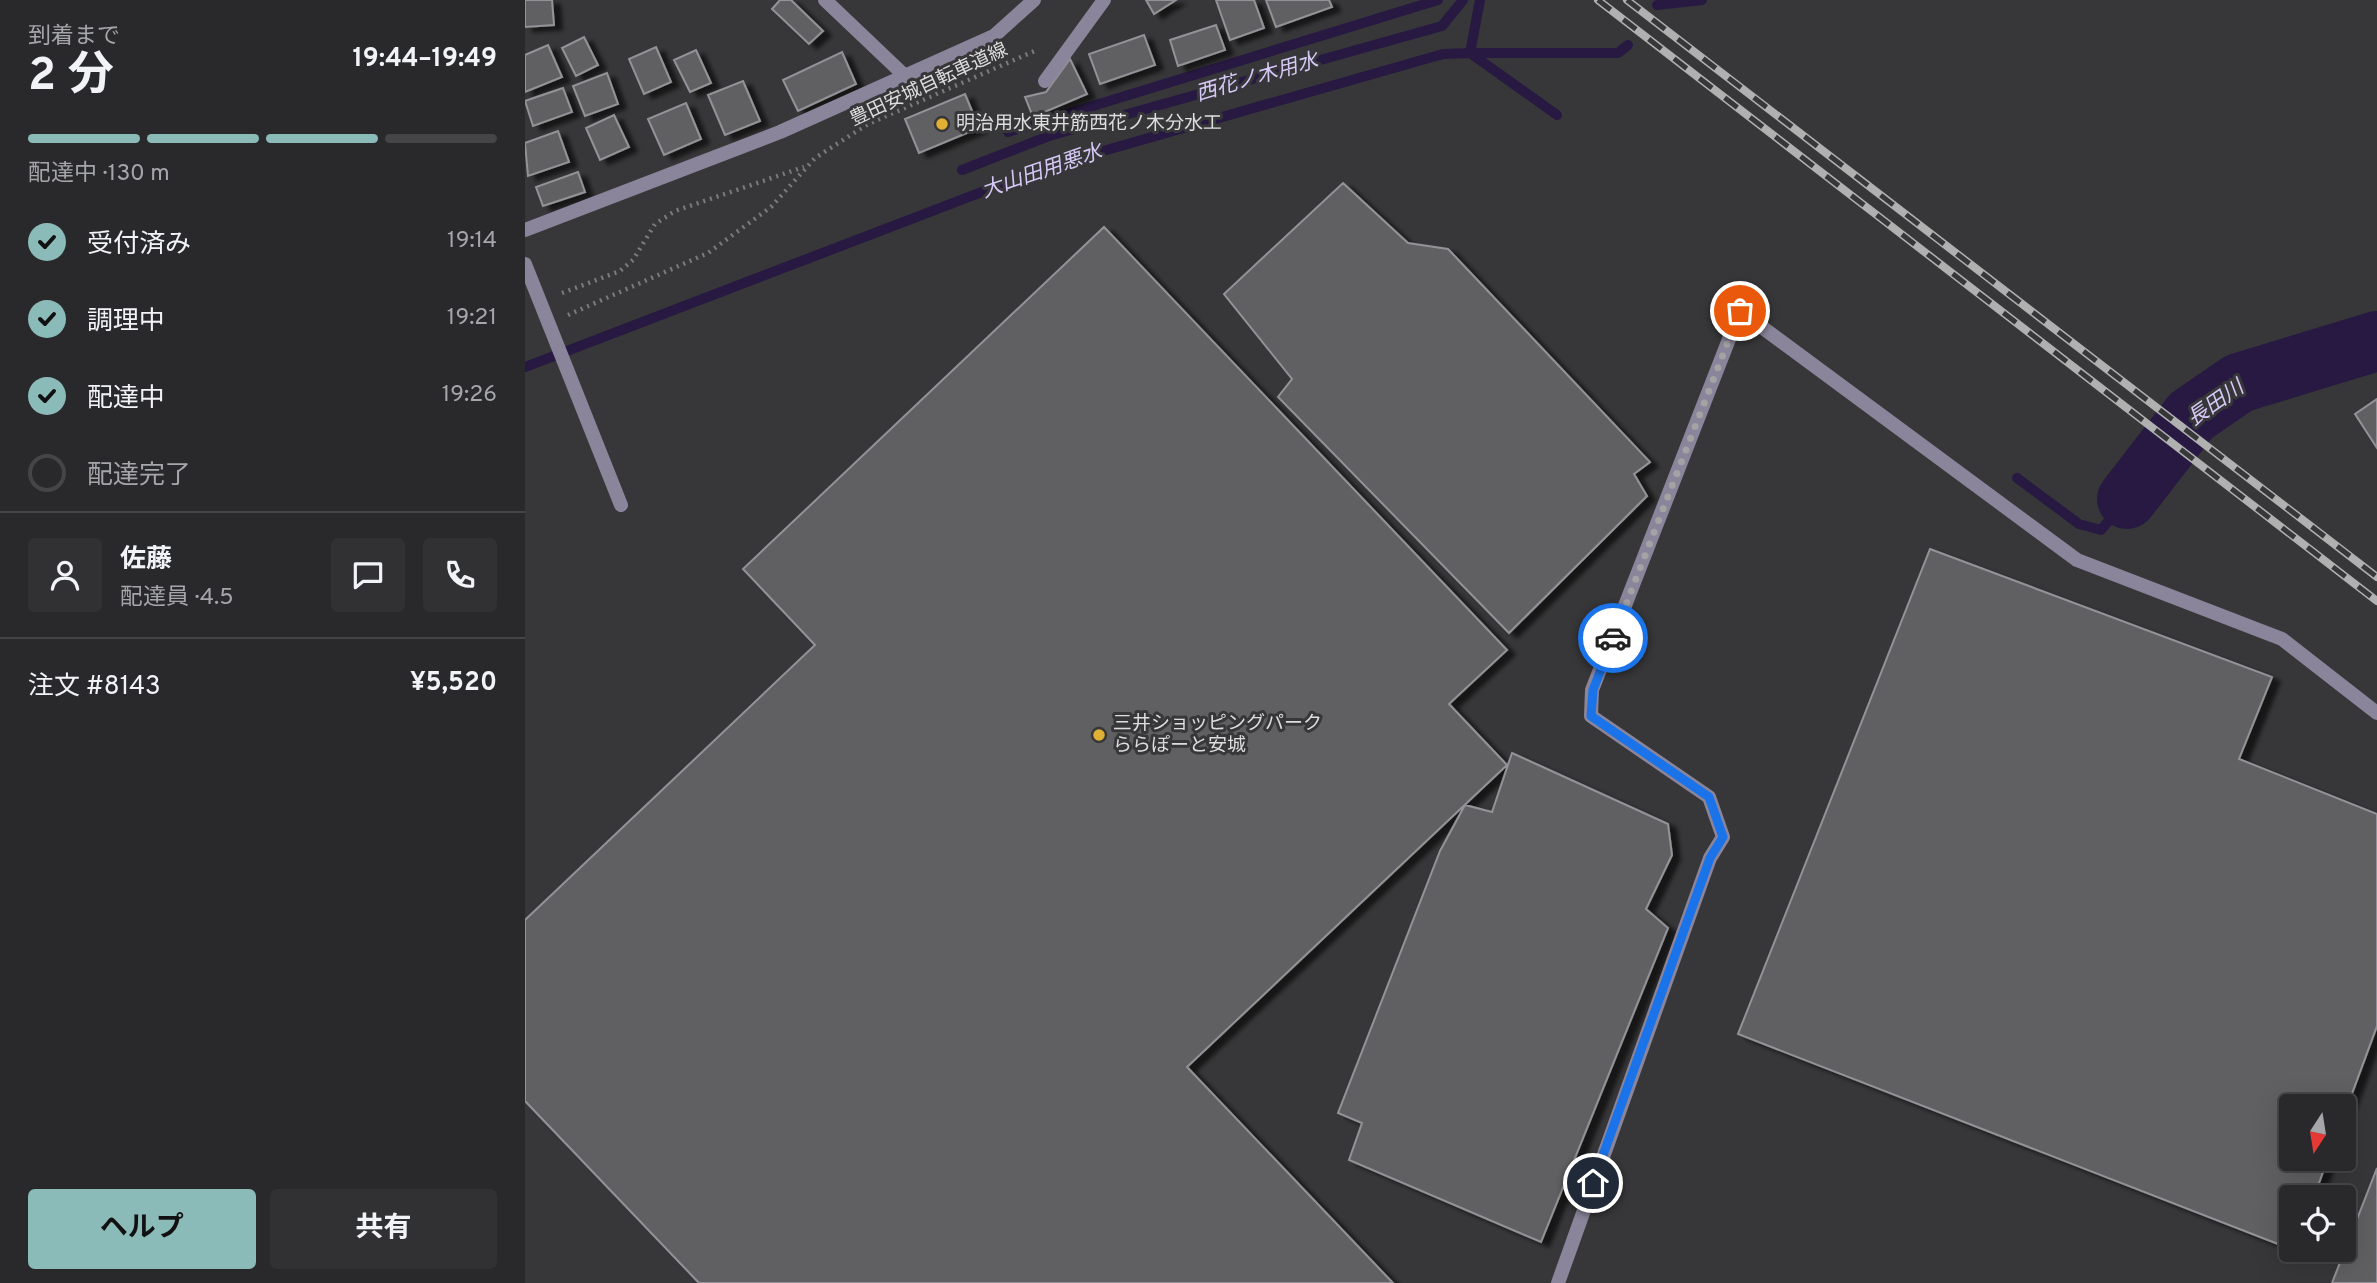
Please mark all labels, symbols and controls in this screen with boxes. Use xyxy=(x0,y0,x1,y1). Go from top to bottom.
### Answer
text: 到着まで xyxy=(28,23,120,52)
street label: 豊田安城自転車道線 xyxy=(846,38,1012,132)
text: 19:44–19:49 xyxy=(352,43,497,76)
water label: 西花ノ木用水 xyxy=(1193,47,1323,108)
text: 2 分 xyxy=(28,48,114,107)
place label: 明治用水東井筋西花ノ木分水工 xyxy=(956,112,1222,136)
marker: 明治用水東井筋西花ノ木分水工 xyxy=(934,116,950,132)
water label: 大山田用悪水 xyxy=(978,138,1108,205)
text: 配達中 · 130 m xyxy=(28,160,170,189)
icon: check xyxy=(28,223,66,261)
text: 19:14 xyxy=(447,227,497,256)
text: 受付済み xyxy=(87,229,191,262)
pin xyxy=(1710,281,1770,341)
icon: bag xyxy=(1721,292,1759,330)
icon: check xyxy=(28,300,66,338)
text: 19:21 xyxy=(447,304,497,333)
text: 調理中 xyxy=(87,306,165,339)
water label: 長田川 xyxy=(2182,374,2251,433)
icon: check xyxy=(28,377,66,415)
text: 19:26 xyxy=(442,381,497,410)
text: 配達中 xyxy=(87,383,165,416)
text: 配達完了 xyxy=(87,460,191,493)
button: person xyxy=(28,538,102,612)
button: chat xyxy=(331,538,405,612)
button: phone xyxy=(423,538,497,612)
text: 佐藤 xyxy=(120,544,172,577)
text: 配達員 · 4.5 xyxy=(120,584,234,613)
courier xyxy=(1578,603,1648,673)
icon: car xyxy=(1594,619,1632,657)
text: ¥5,520 xyxy=(410,667,497,700)
text: 注文 #8143 xyxy=(28,671,161,704)
place label: 三井ショッピングパーク ららぽーと安城 xyxy=(1113,712,1322,758)
marker: 三井ショッピングパーク ららぽーと安城 xyxy=(1091,727,1107,743)
north arrow xyxy=(2279,1094,2355,1171)
map controls xyxy=(2279,1094,2356,1262)
pin xyxy=(1563,1153,1623,1213)
icon: home xyxy=(1574,1164,1612,1202)
button: locate xyxy=(2279,1185,2356,1262)
button: ヘルプ xyxy=(28,1189,256,1269)
button: 共有 xyxy=(270,1189,497,1269)

